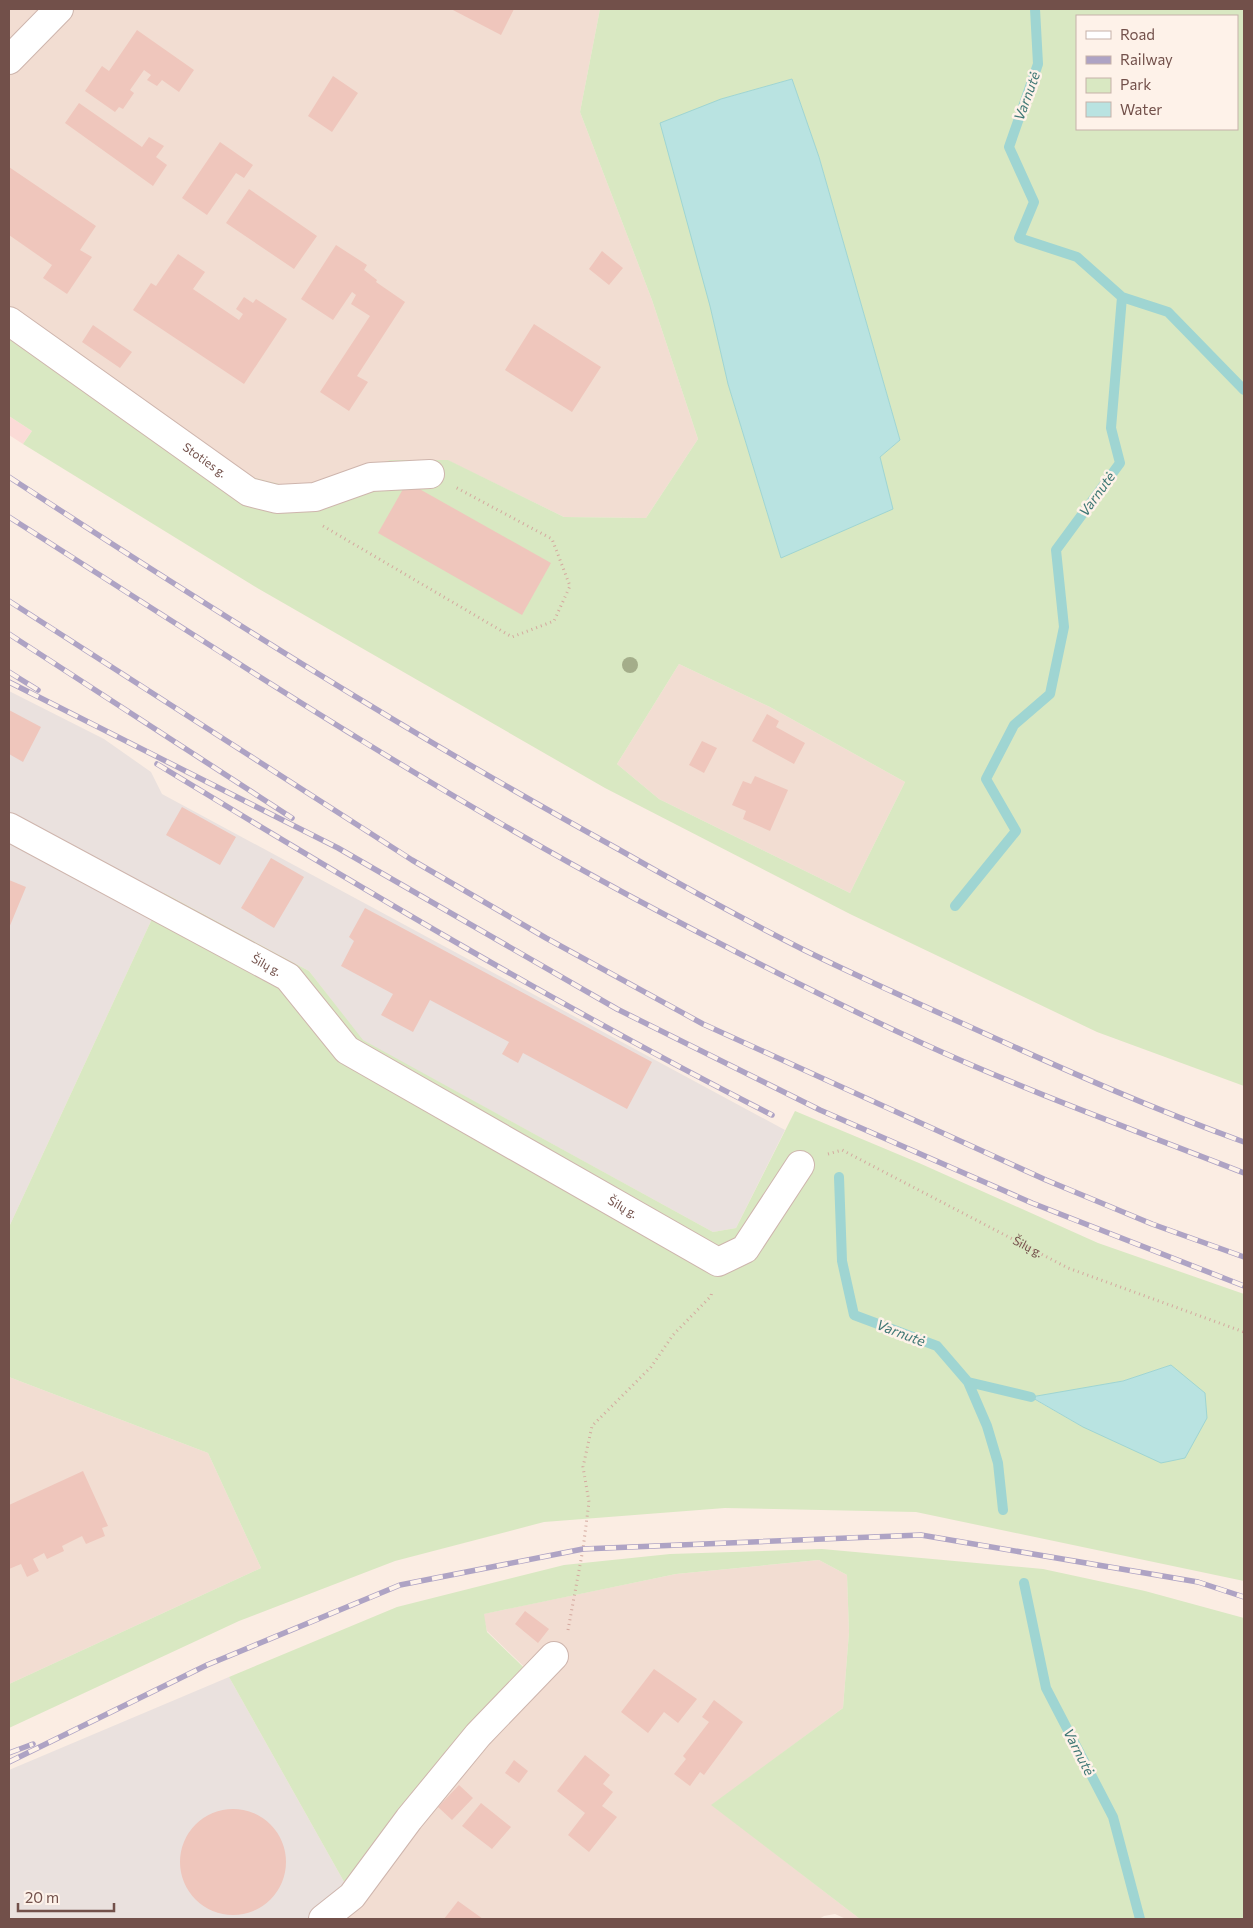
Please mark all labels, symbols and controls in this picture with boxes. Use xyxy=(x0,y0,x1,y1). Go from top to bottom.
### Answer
legend xyxy=(1076,15,1238,130)
text: Road xyxy=(1120,25,1155,43)
text: Railway xyxy=(1120,50,1173,68)
water label: Varnutė xyxy=(1010,69,1043,123)
text: Park xyxy=(1120,75,1151,93)
text: Water xyxy=(1120,100,1162,118)
street label: Stoties g. xyxy=(180,439,230,480)
water label: Varnutė xyxy=(1075,468,1119,519)
street label: Šilų g. xyxy=(249,951,284,978)
street label: Šilų g. xyxy=(606,1193,640,1221)
street label: Šilų g. xyxy=(1011,1233,1045,1260)
water label: Varnutė xyxy=(874,1316,928,1350)
water label: Varnutė xyxy=(1060,1725,1099,1779)
scale bar xyxy=(18,1880,114,1912)
text: 20 m xyxy=(25,1888,59,1906)

